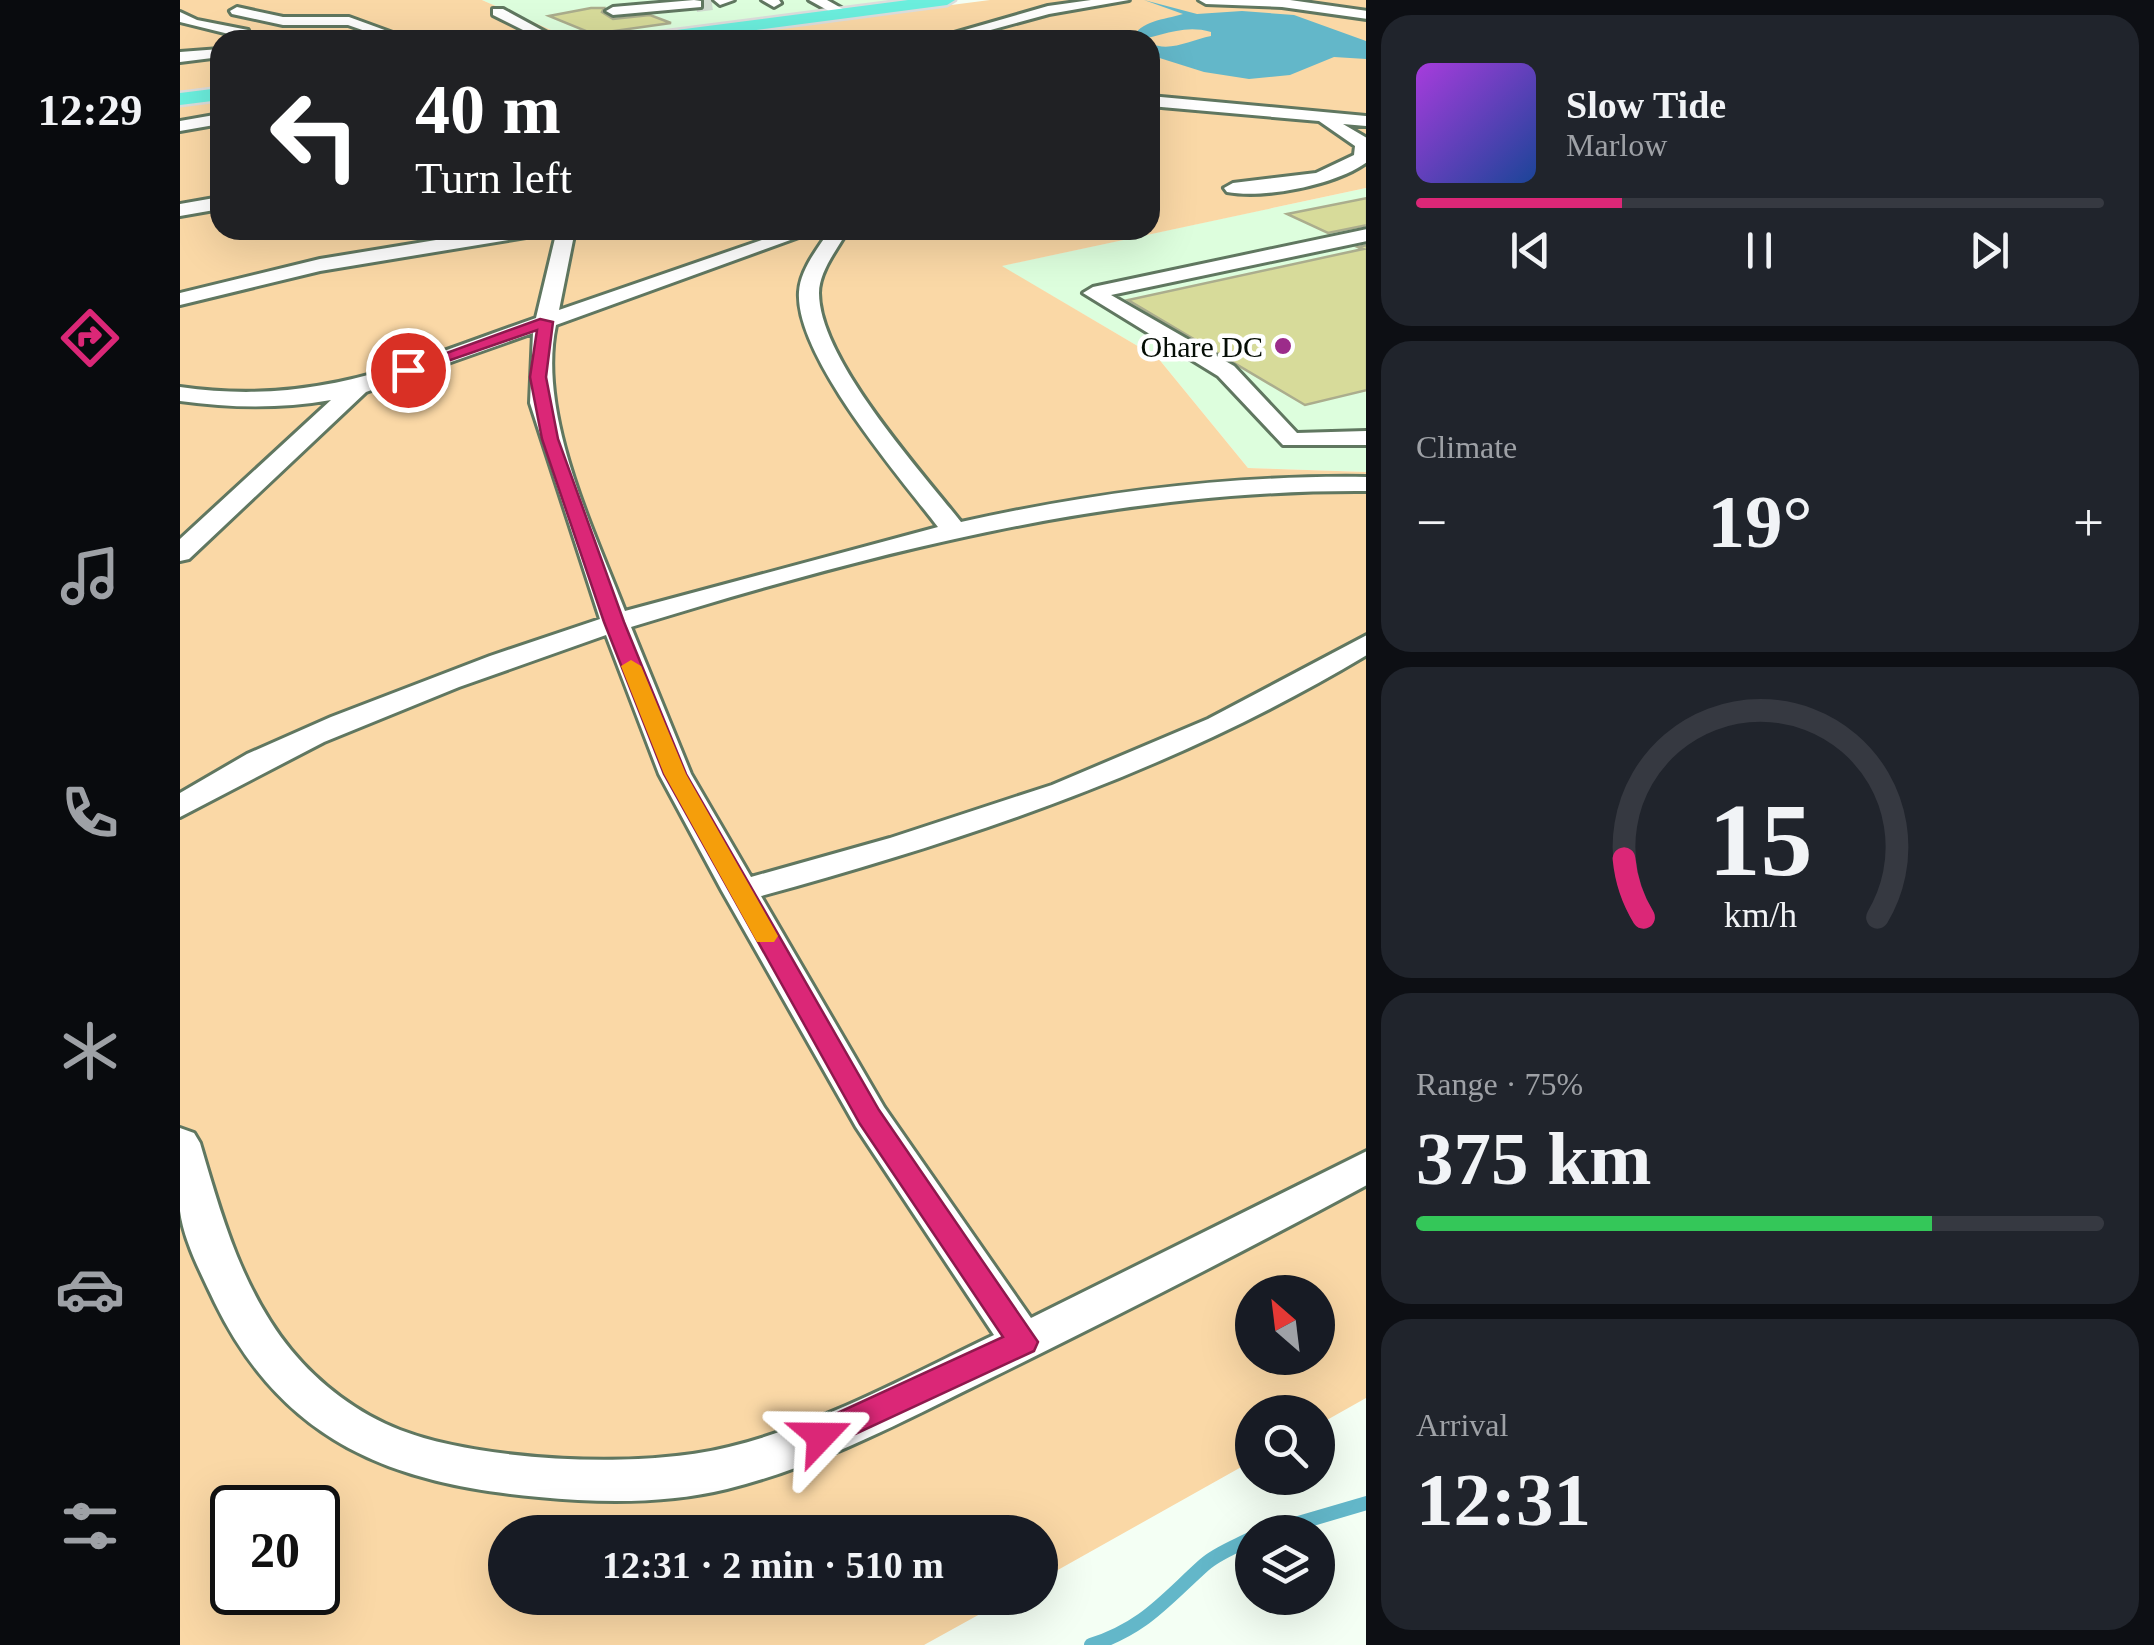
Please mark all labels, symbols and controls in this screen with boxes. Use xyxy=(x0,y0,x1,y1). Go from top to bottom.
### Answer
icon: left xyxy=(250,70,380,200)
text: 40 m xyxy=(415,71,561,148)
text: Slow Tide xyxy=(1566,84,1726,126)
text: 12:29 xyxy=(38,85,143,135)
text: Marlow xyxy=(1566,127,1667,163)
text: Turn left xyxy=(415,153,572,203)
icon: previous xyxy=(1503,223,1558,278)
icon: pause xyxy=(1732,223,1787,278)
icon: next xyxy=(1962,223,2017,278)
icon: directions xyxy=(55,303,125,373)
pin xyxy=(366,328,451,413)
place label: Ohare DC xyxy=(1141,330,1263,363)
marker: Ohare DC xyxy=(1272,335,1294,357)
icon: arrive xyxy=(381,343,436,398)
text: Climate xyxy=(1416,429,1517,465)
text: 19° xyxy=(1708,480,1813,563)
text: − xyxy=(1416,492,1447,553)
text: + xyxy=(2073,492,2104,553)
icon: music xyxy=(55,541,125,611)
icon: phone xyxy=(55,778,125,848)
text: 15 xyxy=(1708,782,1812,897)
text: km/h xyxy=(1723,895,1797,935)
icon: climate xyxy=(55,1016,125,1086)
text: Range · 75% xyxy=(1416,1066,1583,1102)
text: 375 km xyxy=(1416,1117,1651,1200)
icon: car xyxy=(55,1254,125,1324)
north arrow xyxy=(1235,1275,1335,1375)
map controls xyxy=(1235,1275,1335,1615)
position arrow xyxy=(769,1384,873,1488)
button: search xyxy=(1235,1395,1335,1495)
text: Arrival xyxy=(1416,1407,1508,1443)
text: 12:31 xyxy=(1416,1458,1591,1541)
speed limit sign: 20 xyxy=(210,1485,340,1615)
icon: filters xyxy=(55,1491,125,1561)
button: layers xyxy=(1235,1515,1335,1615)
text: 12:31 · 2 min · 510 m xyxy=(602,1544,944,1586)

